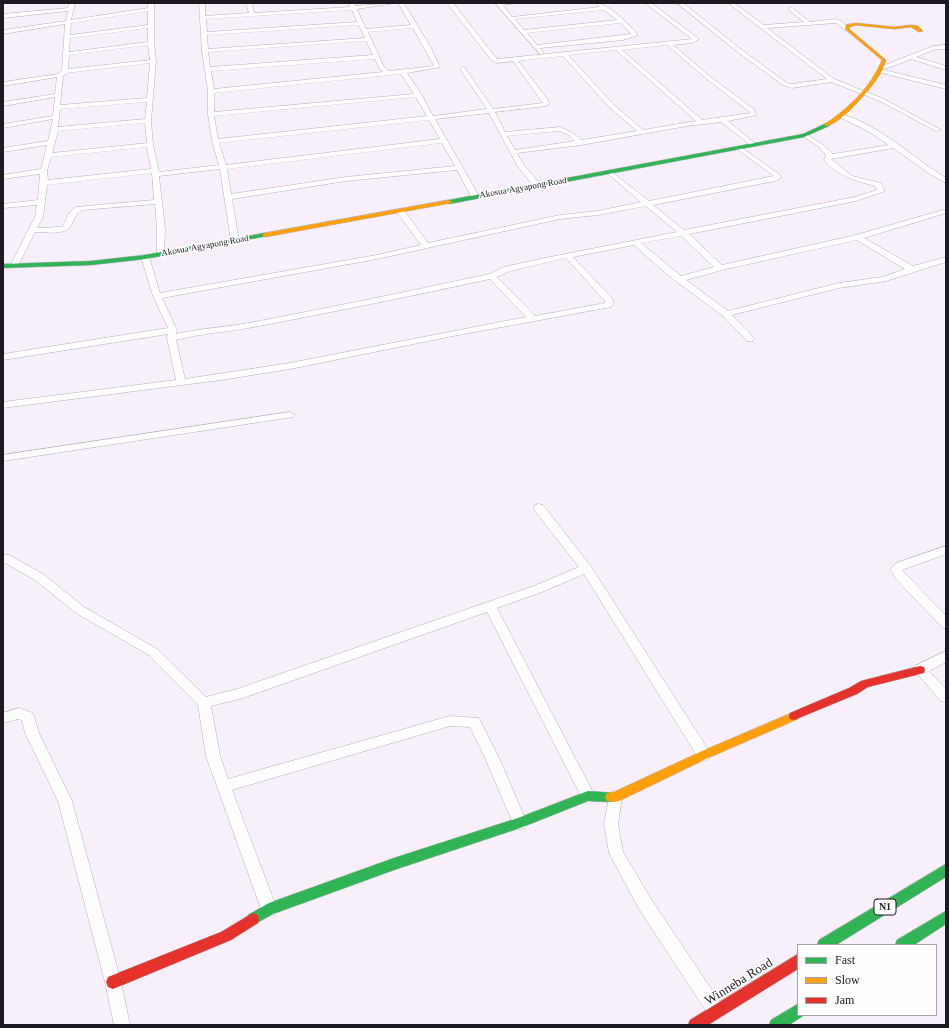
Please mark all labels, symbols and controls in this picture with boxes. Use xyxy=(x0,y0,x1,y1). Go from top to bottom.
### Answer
street label: Akosua Agyapong Road xyxy=(478,175,568,201)
street label: Akosua Agyapong Road xyxy=(160,233,250,259)
road number: N1 xyxy=(874,899,896,915)
legend xyxy=(797,944,937,1016)
text: Fast xyxy=(835,953,855,967)
street label: Winneba Road xyxy=(702,955,776,1009)
text: Slow xyxy=(835,973,860,987)
text: Jam xyxy=(835,993,854,1007)

